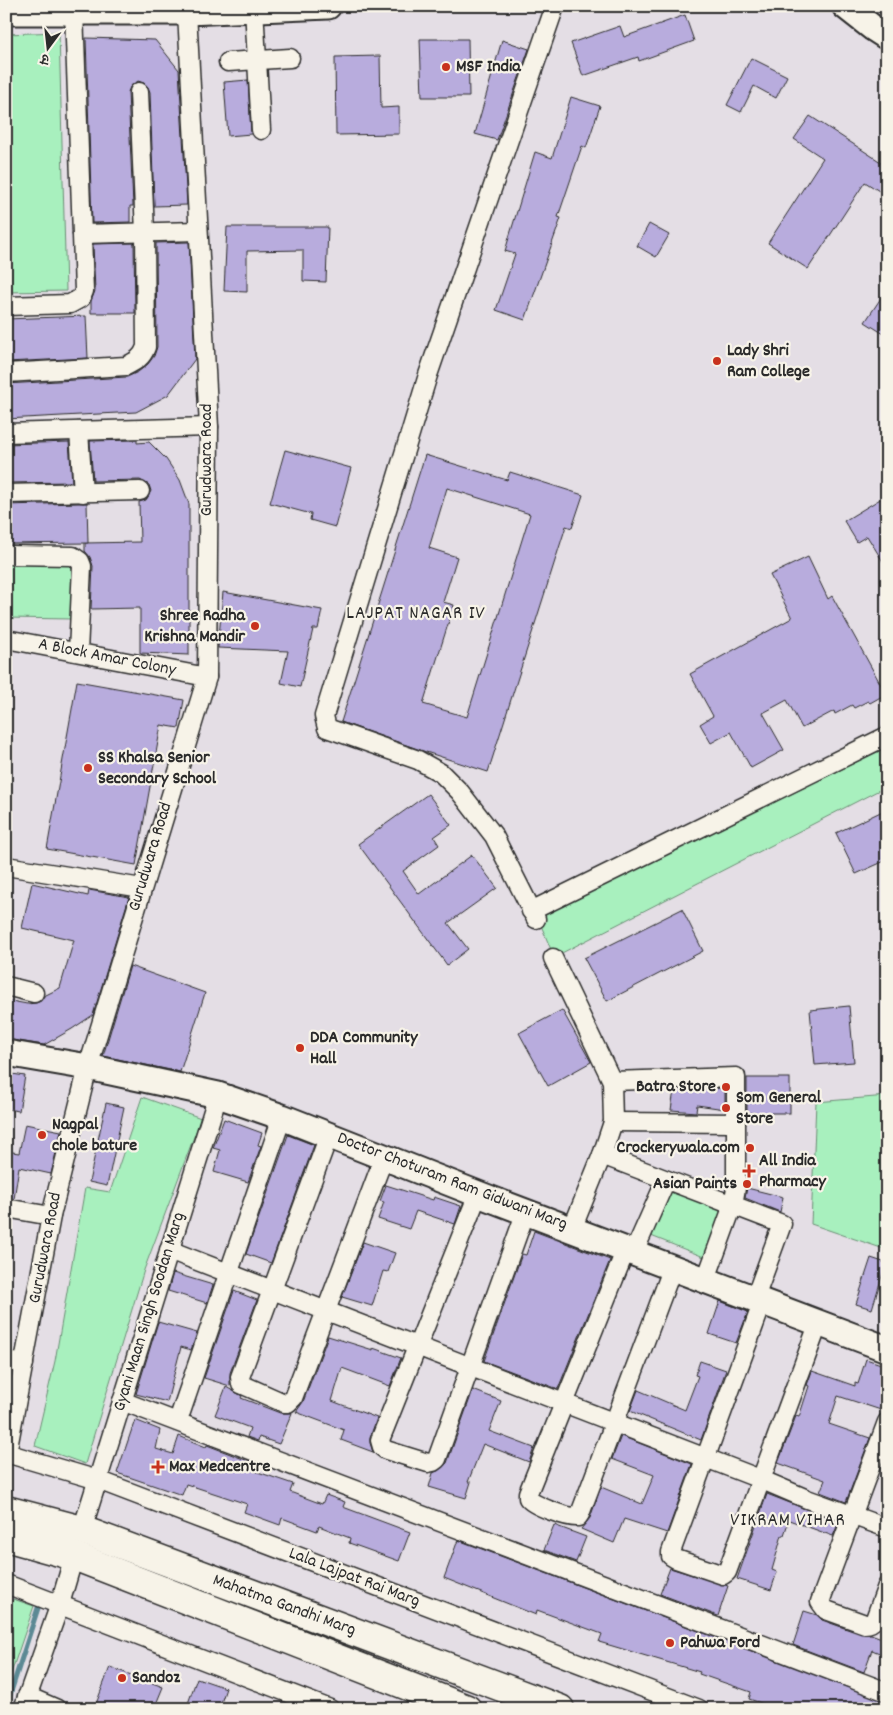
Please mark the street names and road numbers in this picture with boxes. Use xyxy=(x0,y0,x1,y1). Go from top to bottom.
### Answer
street label: Gurudwara Road xyxy=(195,404,220,516)
street label: A Block Amar Colony xyxy=(36,632,179,684)
street label: Gurudwara Road xyxy=(123,799,179,915)
street label: Doctor Choturam Ram Gidwani Marg xyxy=(333,1126,571,1238)
street label: Gurudwara Road xyxy=(23,1190,69,1306)
street label: Gyani Maan Singh Soodan Marg xyxy=(108,1209,192,1415)
street label: Lala Lajpat Rai Marg xyxy=(285,1541,423,1615)
street label: Mahatma Gandhi Marg xyxy=(209,1568,359,1644)

